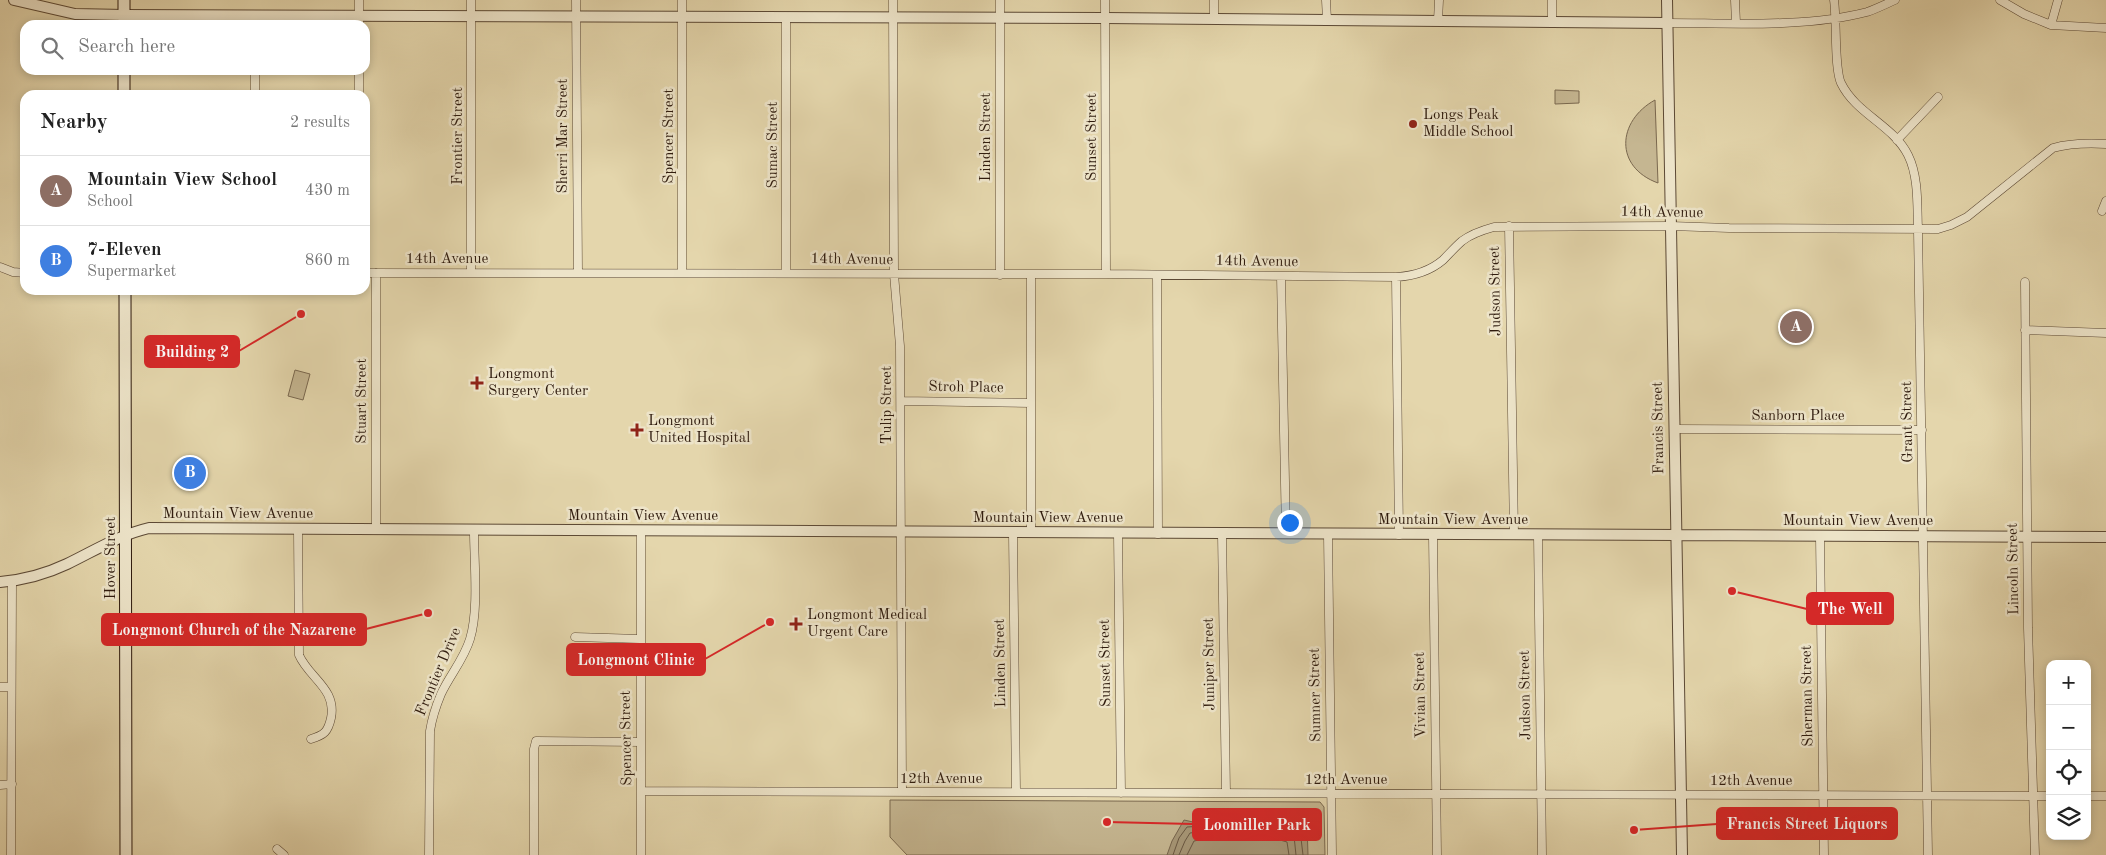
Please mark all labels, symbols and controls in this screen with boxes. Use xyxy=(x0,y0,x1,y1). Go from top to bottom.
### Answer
search box xyxy=(20,20,370,75)
icon: search xyxy=(38,34,66,62)
text: Search here xyxy=(78,38,175,57)
street label: Sherri Mar Street xyxy=(556,79,571,194)
street label: Frontier Street xyxy=(451,87,466,185)
street label: Spencer Street xyxy=(662,88,677,184)
street label: Linden Street xyxy=(979,93,994,181)
street label: Sunset Street xyxy=(1085,93,1100,181)
street label: Sumac Street xyxy=(766,101,781,189)
place label: Longs Peak Middle School xyxy=(1423,108,1513,140)
text: Nearby xyxy=(40,112,108,133)
text: 2 results xyxy=(290,115,350,131)
marker: Longs Peak Middle School xyxy=(1407,118,1419,130)
text: Mountain View School xyxy=(87,171,277,190)
text: A xyxy=(50,183,62,199)
text: 430 m xyxy=(305,183,350,199)
text: School xyxy=(87,194,133,210)
street label: 14th Avenue xyxy=(1621,205,1704,221)
text: 7-Eleven xyxy=(87,241,162,260)
street label: Judson Street xyxy=(1488,246,1504,336)
street label: 14th Avenue xyxy=(406,252,488,267)
street label: 14th Avenue xyxy=(811,252,894,268)
text: B xyxy=(50,253,62,269)
text: 860 m xyxy=(305,253,350,269)
street label: 14th Avenue xyxy=(1216,254,1299,270)
text: Supermarket xyxy=(87,264,176,280)
pin: A xyxy=(1780,308,1812,346)
callout: Building 2 xyxy=(145,336,239,367)
text: Building 2 xyxy=(155,345,229,361)
street label: Stuart Street xyxy=(355,358,370,444)
street label: Tulip Street xyxy=(880,366,895,444)
place label: Longmont Surgery Center xyxy=(488,367,588,399)
marker: Longmont Surgery Center xyxy=(470,376,484,390)
street label: Stroh Place xyxy=(928,380,1004,396)
street label: Francis Street xyxy=(1651,381,1667,475)
street label: Grant Street xyxy=(1900,381,1916,463)
street label: Sanborn Place xyxy=(1751,409,1845,424)
place label: Longmont United Hospital xyxy=(648,414,750,446)
marker: Longmont United Hospital xyxy=(630,423,644,437)
pin: B xyxy=(174,454,206,492)
street label: Mountain View Avenue xyxy=(163,507,313,522)
street label: Mountain View Avenue xyxy=(568,509,718,524)
your location xyxy=(1277,510,1303,536)
street label: Mountain View Avenue xyxy=(973,511,1123,526)
street label: Mountain View Avenue xyxy=(1378,513,1528,528)
street label: Mountain View Avenue xyxy=(1783,514,1933,529)
street label: Hover Street xyxy=(104,517,119,599)
street label: Lincoln Street xyxy=(2006,523,2022,615)
callout: The Well xyxy=(1807,593,1893,624)
text: The Well xyxy=(1817,602,1883,618)
place label: Longmont Medical Urgent Care xyxy=(807,608,927,640)
callout: Longmont Church of the Nazarene xyxy=(102,614,366,645)
marker: Longmont Medical Urgent Care xyxy=(789,617,803,631)
street label: Juniper Street xyxy=(1202,617,1218,711)
street label: Linden Street xyxy=(993,618,1009,708)
street label: Sunset Street xyxy=(1098,619,1114,707)
text: Longmont Church of the Nazarene xyxy=(112,623,356,639)
street label: Frontier Drive xyxy=(414,626,464,718)
callout: Longmont Clinic xyxy=(567,644,705,675)
street label: Sherman Street xyxy=(1800,645,1816,747)
street label: Sumner Street xyxy=(1308,648,1324,742)
street label: Judson Street xyxy=(1518,650,1534,740)
street label: Vivian Street xyxy=(1413,652,1429,738)
text: Longmont Clinic xyxy=(577,653,695,669)
map controls xyxy=(2046,660,2091,840)
button: + xyxy=(2046,660,2091,705)
street label: Spencer Street xyxy=(619,690,635,786)
button: − xyxy=(2046,705,2091,750)
button: locate xyxy=(2046,750,2091,795)
street label: 12th Avenue xyxy=(900,772,982,787)
street label: 12th Avenue xyxy=(1305,773,1387,788)
street label: 12th Avenue xyxy=(1710,774,1792,789)
button: layers xyxy=(2046,795,2091,840)
callout: Francis Street Liquors xyxy=(1717,808,1897,839)
callout: Loomiller Park xyxy=(1193,809,1321,840)
text: Francis Street Liquors xyxy=(1727,817,1888,833)
text: Loomiller Park xyxy=(1203,818,1311,834)

